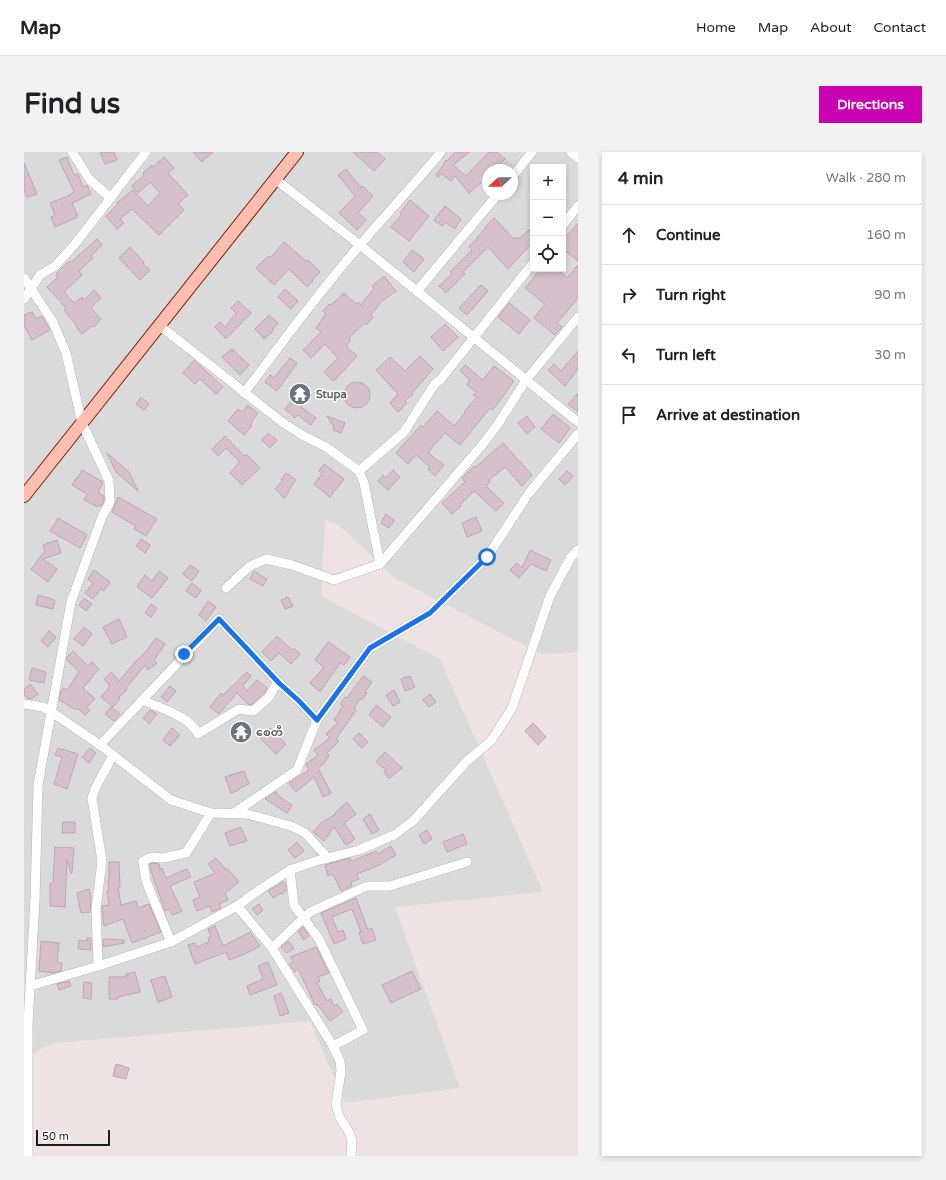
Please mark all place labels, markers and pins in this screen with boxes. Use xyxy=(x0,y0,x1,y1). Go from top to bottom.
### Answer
temple icon: Stupa xyxy=(287,381,313,407)
place label: Stupa xyxy=(316,388,347,402)
temple icon: စေတီ xyxy=(228,719,254,745)
place label: စေတီ xyxy=(256,725,283,739)

